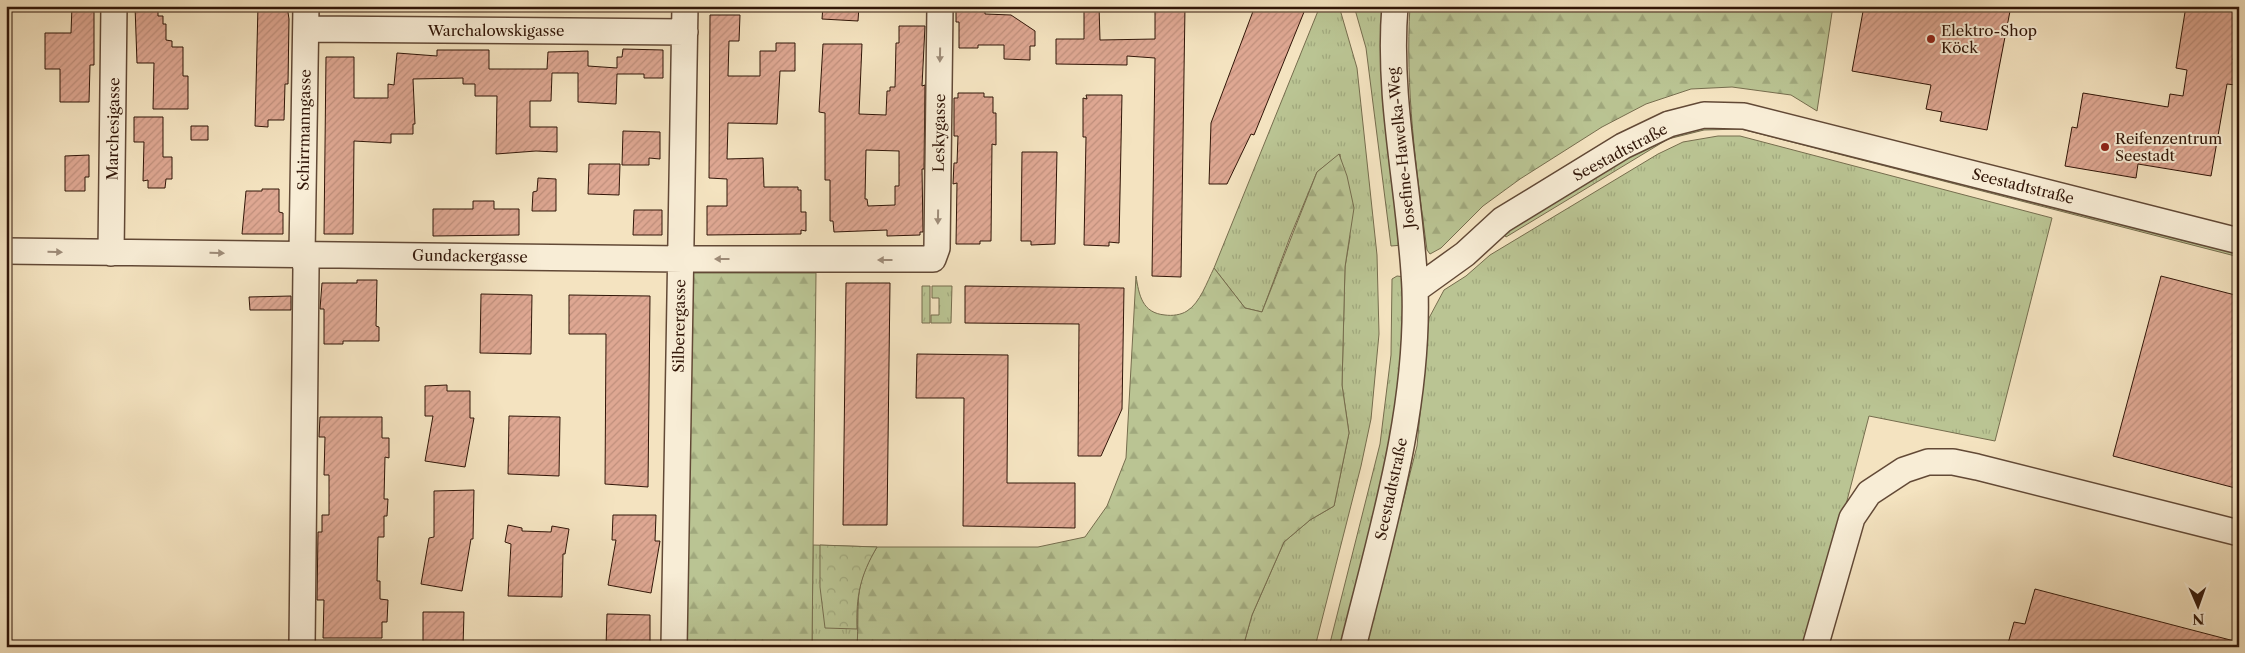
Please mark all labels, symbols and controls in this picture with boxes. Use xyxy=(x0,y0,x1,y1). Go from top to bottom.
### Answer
street label: Warchalowskigasse xyxy=(427,21,564,40)
place label: Elektro-Shop Köck xyxy=(1941,21,2037,57)
marker: Elektro-Shop Köck xyxy=(1925,33,1937,45)
one-way arrow xyxy=(936,47,944,63)
street label: Josefine-Hawelka-Weg xyxy=(1383,66,1419,232)
street label: Schirrmanngasse xyxy=(293,69,315,191)
street label: Marchesigasse xyxy=(103,77,123,181)
street label: Leskygasse xyxy=(929,94,949,172)
street label: Seestadtstraße xyxy=(1569,119,1671,185)
place label: Reifenzentrum Seestadt xyxy=(2115,129,2222,165)
marker: Reifenzentrum Seestadt xyxy=(2099,141,2111,153)
street label: Seestadtstraße xyxy=(1970,164,2076,208)
one-way arrow xyxy=(934,210,942,226)
street label: Gundackergasse xyxy=(412,245,528,267)
one-way arrow xyxy=(47,248,63,256)
one-way arrow xyxy=(210,249,226,257)
one-way arrow xyxy=(714,255,730,263)
one-way arrow xyxy=(876,256,892,264)
street label: Silberergasse xyxy=(669,279,689,373)
street label: Seestadtstraße xyxy=(1371,436,1411,542)
north arrow xyxy=(2172,580,2222,630)
text: N xyxy=(2192,610,2205,628)

